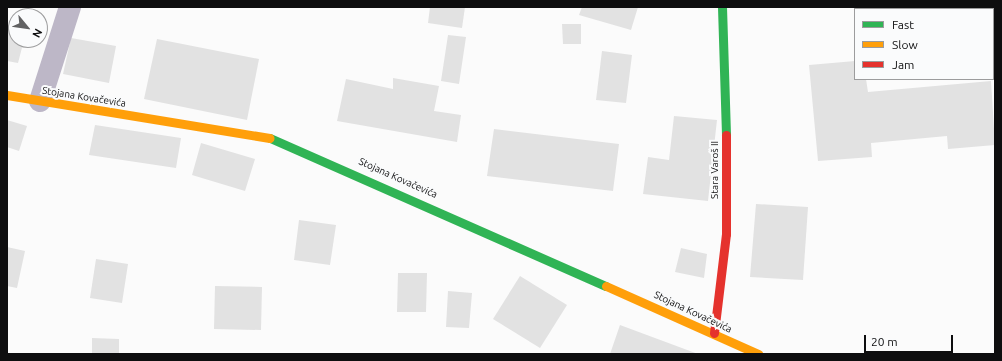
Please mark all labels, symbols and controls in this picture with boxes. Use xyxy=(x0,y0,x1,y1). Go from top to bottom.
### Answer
north arrow xyxy=(8,8,48,48)
legend xyxy=(854,8,994,80)
text: Fast xyxy=(892,18,914,31)
text: N xyxy=(30,27,45,40)
text: Slow xyxy=(892,38,918,51)
text: Jam xyxy=(892,58,914,71)
street label: Stojana Kovačevića xyxy=(41,84,127,110)
street label: Stara Varoš II xyxy=(709,141,721,199)
street label: Stojana Kovačevića xyxy=(357,155,439,201)
street label: Stojana Kovačevića xyxy=(652,289,734,335)
scale bar xyxy=(866,327,955,353)
text: 20 m xyxy=(871,335,898,348)

